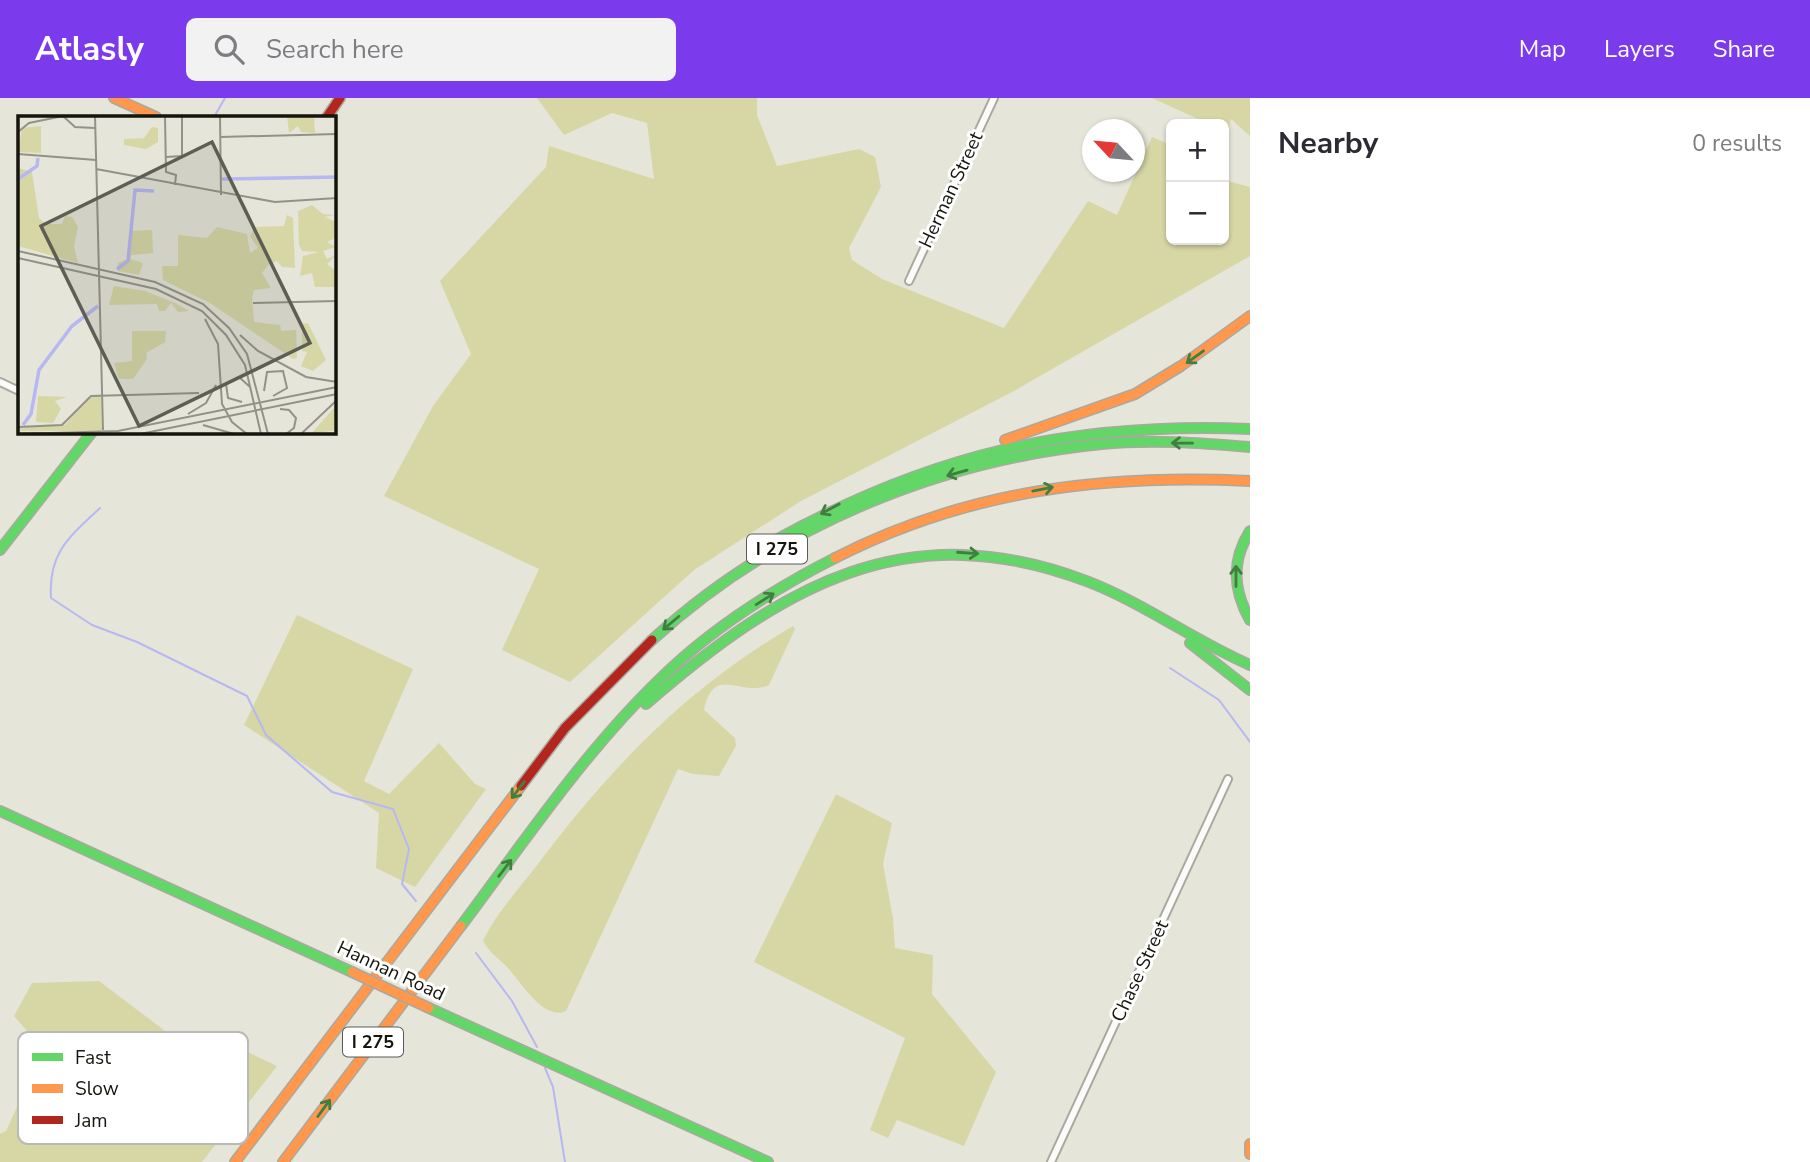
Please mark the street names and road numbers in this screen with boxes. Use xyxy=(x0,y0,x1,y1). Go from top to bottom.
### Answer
street label: Herman Street xyxy=(913,127,989,252)
road number: I 275 xyxy=(747,534,807,564)
street label: Chase Street xyxy=(1105,916,1175,1026)
street label: Hannan Road xyxy=(333,935,449,1007)
road number: I 275 xyxy=(343,1028,403,1057)

